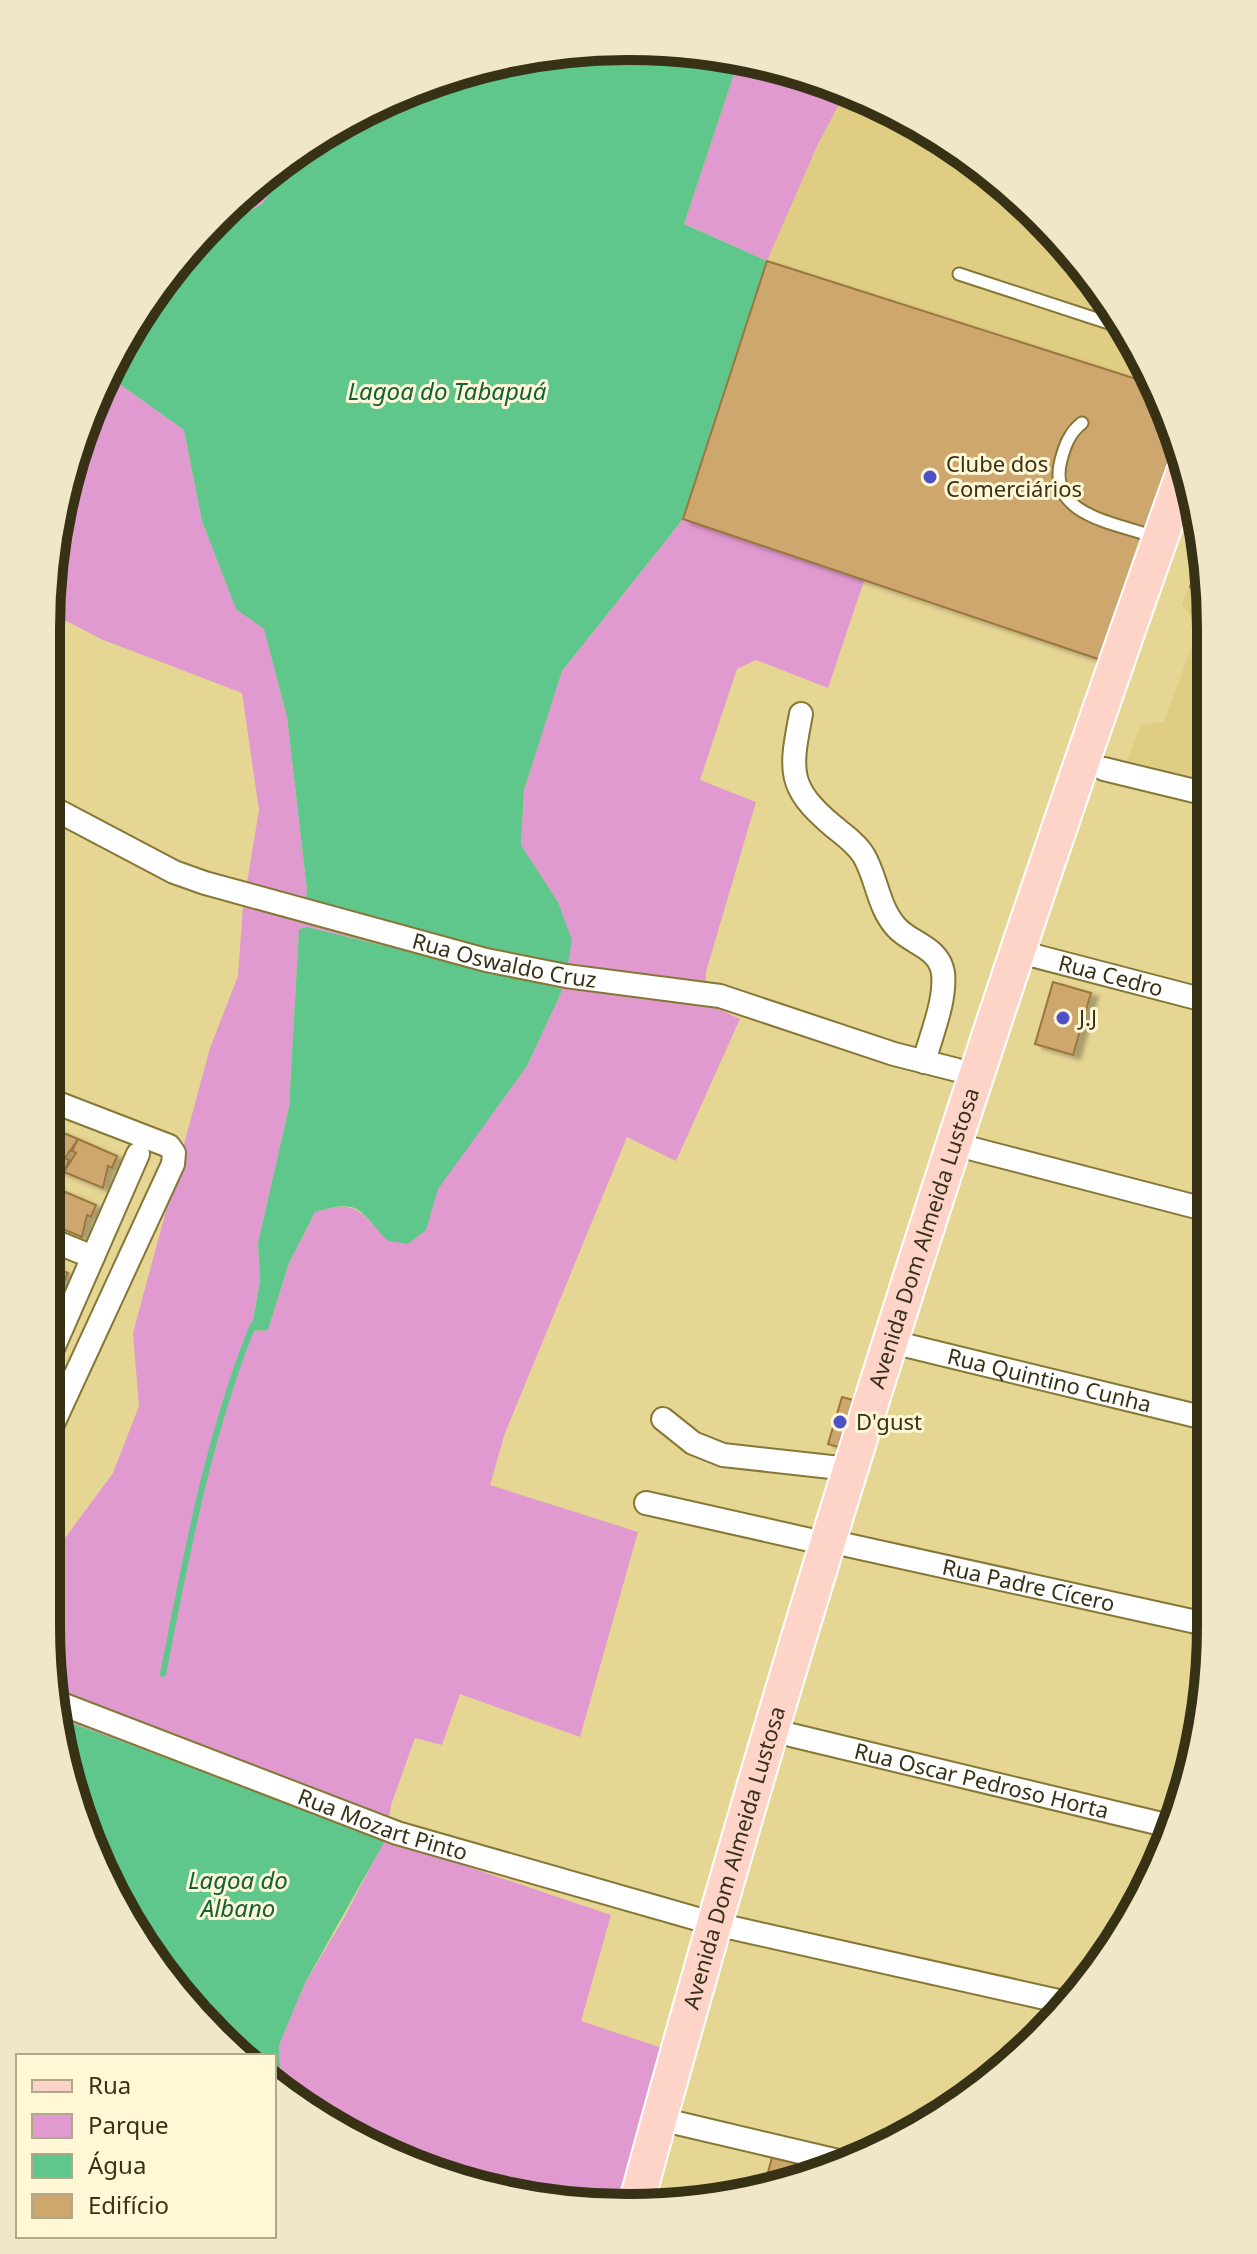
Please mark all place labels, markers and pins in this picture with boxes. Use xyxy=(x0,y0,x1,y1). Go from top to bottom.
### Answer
place label: Clube dos Comerciários xyxy=(946,448,1082,503)
marker: Clube dos Comerciários xyxy=(921,468,939,486)
place label: J.J xyxy=(1077,1002,1097,1032)
marker: J.J xyxy=(1054,1009,1072,1027)
place label: D'gust xyxy=(856,1406,922,1436)
marker: D'gust xyxy=(831,1413,849,1431)

